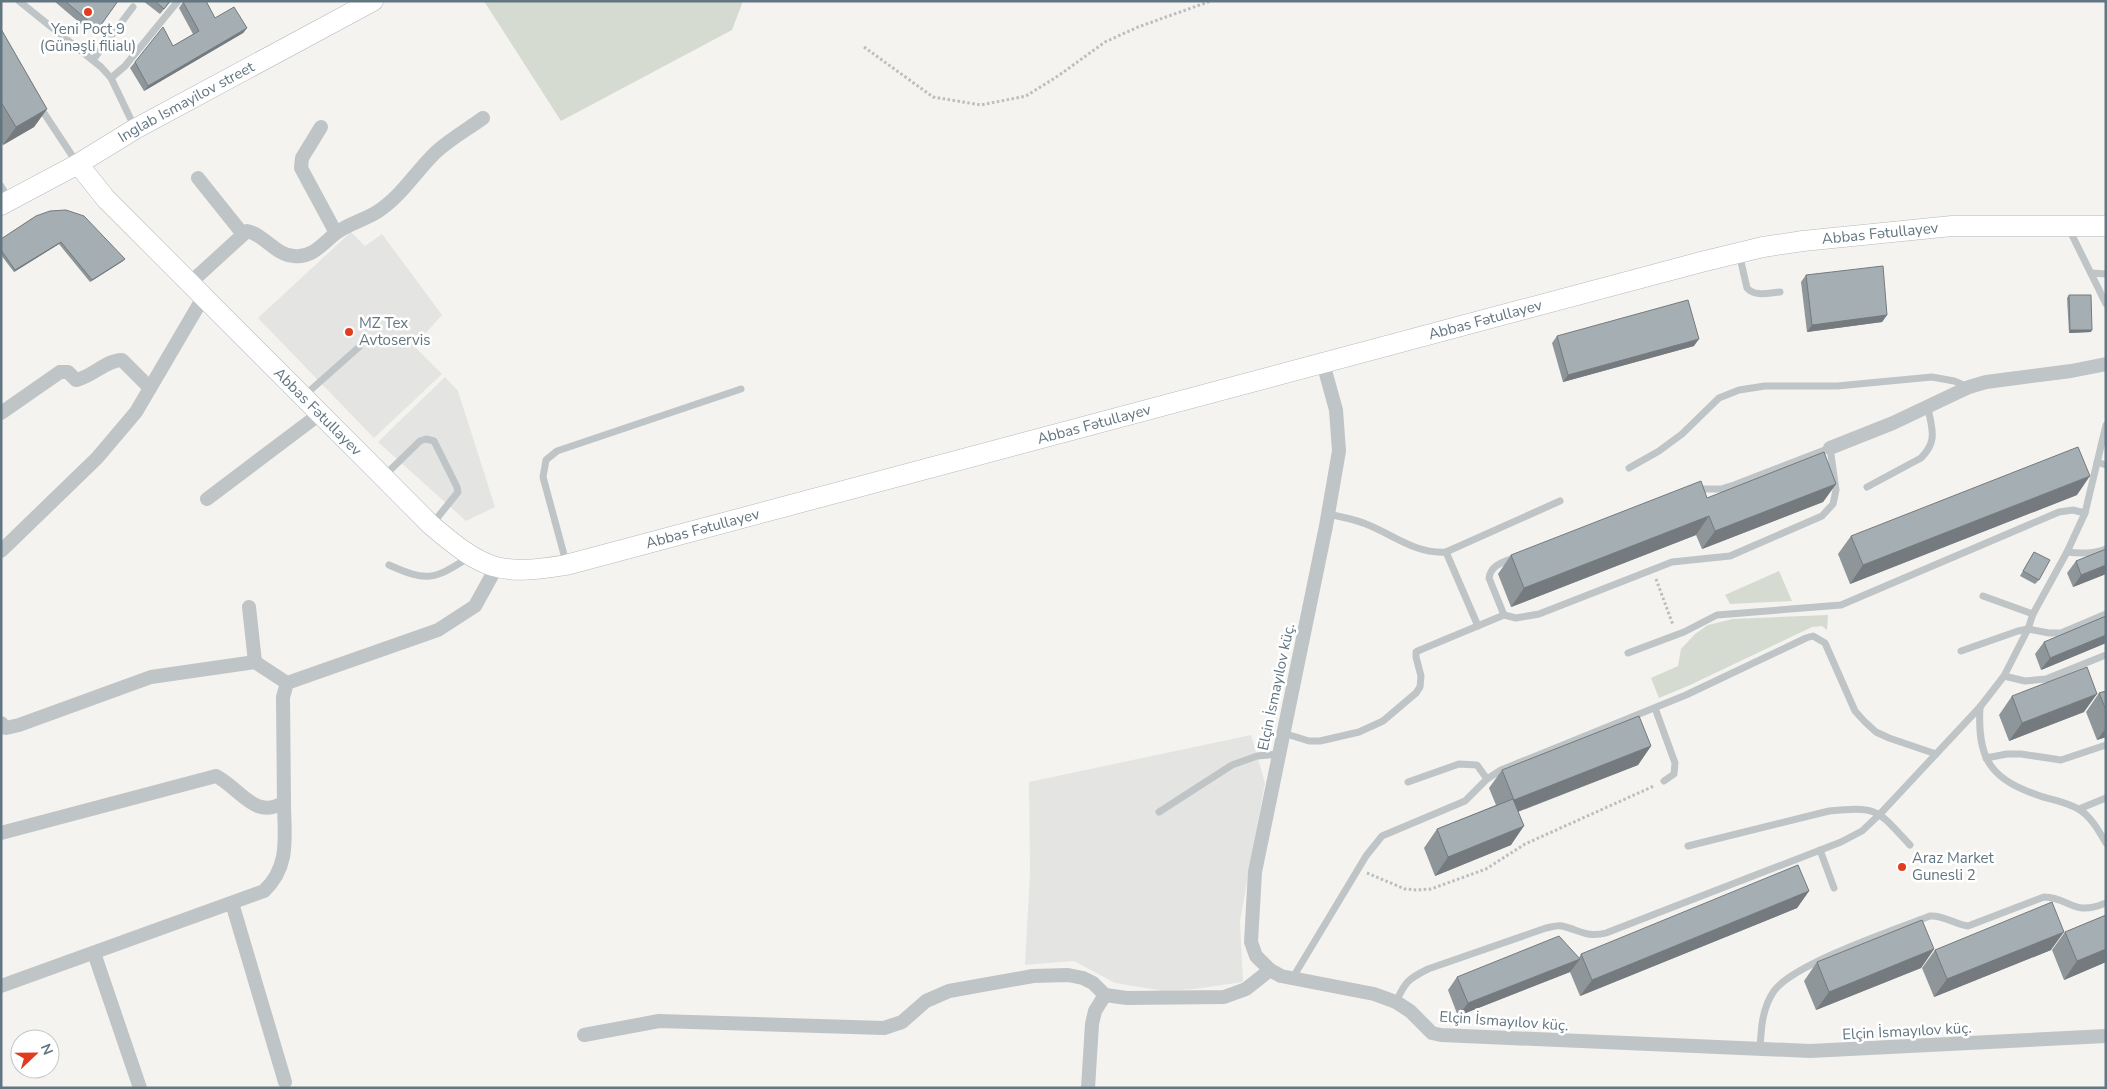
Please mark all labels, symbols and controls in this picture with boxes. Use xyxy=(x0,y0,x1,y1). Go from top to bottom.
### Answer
marker: Yeni Poçt 9 (Günəşli filialı) xyxy=(82,6,94,18)
place label: Yeni Poçt 9 (Günəşli filialı) xyxy=(40,19,136,56)
street label: Inglab Ismayilov street xyxy=(114,56,258,147)
street label: Abbas Fətullayev xyxy=(1821,217,1940,249)
street label: Abbas Fətullayev xyxy=(1426,295,1545,344)
place label: MZ Tex Avtoservis xyxy=(359,313,430,350)
marker: MZ Tex Avtoservis xyxy=(343,326,355,338)
street label: Abbas Fətullayev xyxy=(270,363,367,460)
street label: Abbas Fətullayev xyxy=(1035,399,1153,449)
street label: Abbas Fətullayev xyxy=(644,504,762,553)
street label: Elçin İsmayılov küç. xyxy=(1253,622,1299,752)
place label: Araz Market Gunesli 2 xyxy=(1912,848,1994,885)
marker: Araz Market Gunesli 2 xyxy=(1896,861,1908,873)
street label: Elçin İsmayılov küç. xyxy=(1439,1007,1569,1035)
street label: Elçin İsmayılov küç. xyxy=(1842,1018,1972,1044)
north arrow xyxy=(10,1029,60,1079)
text: N xyxy=(36,1041,57,1058)

